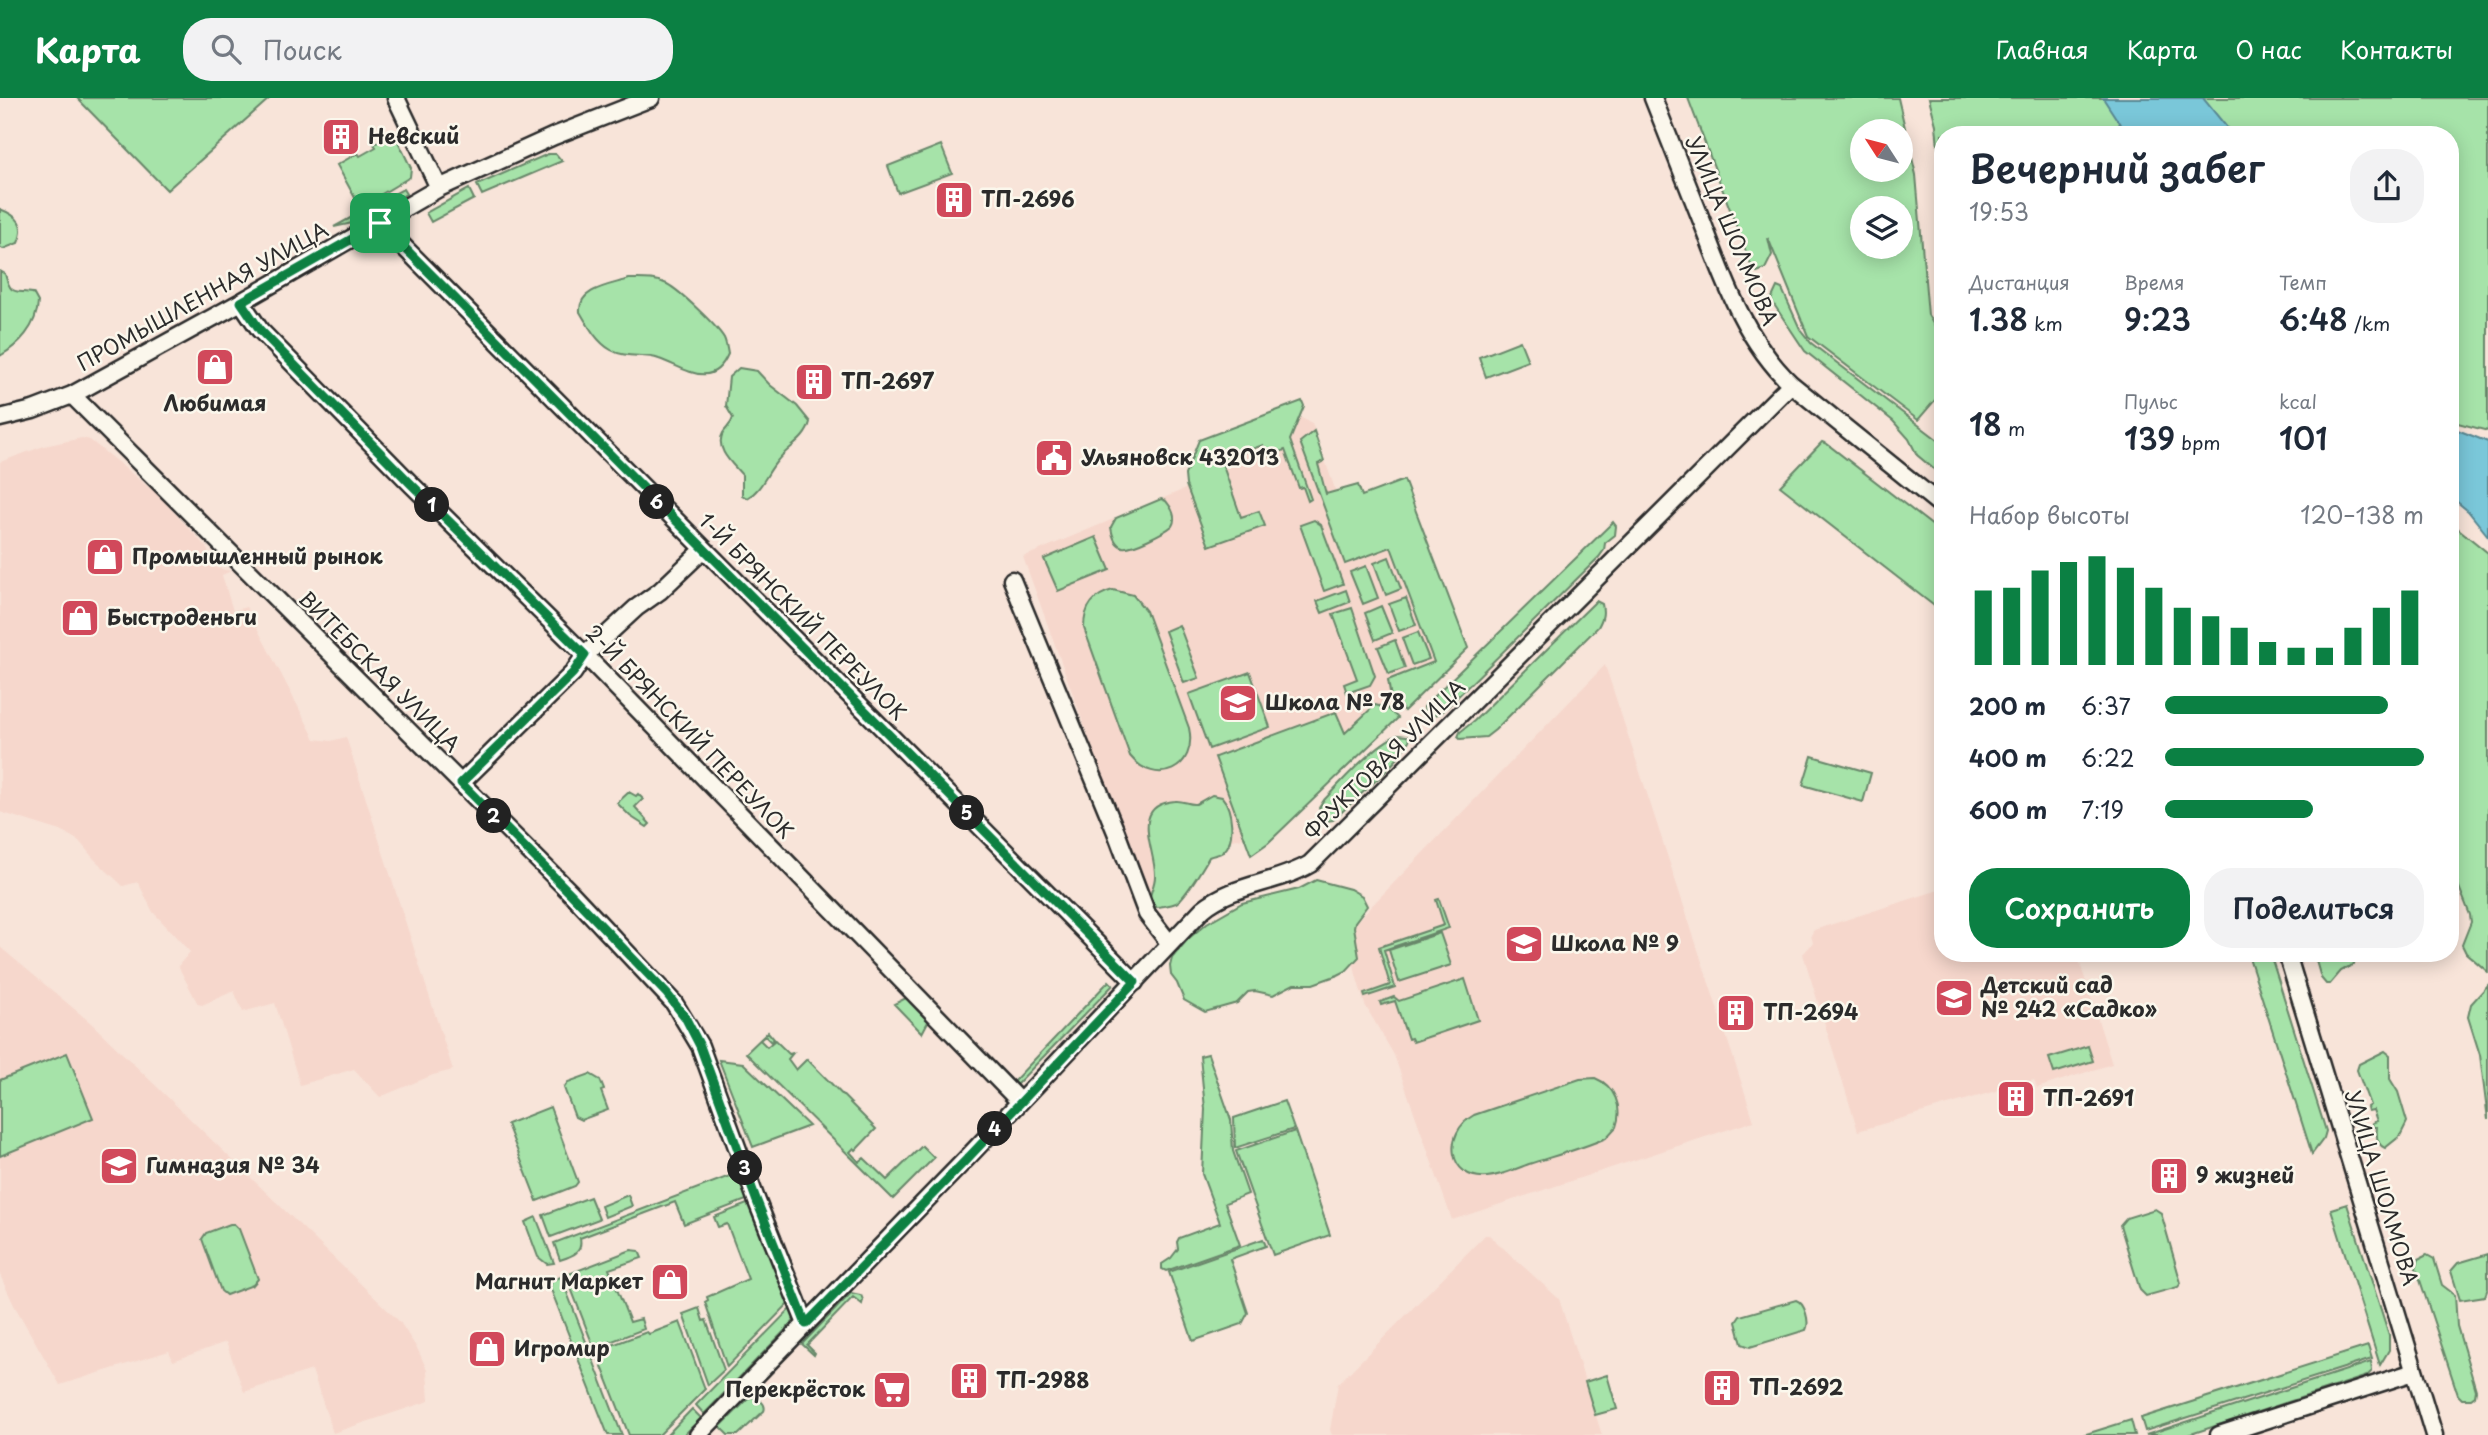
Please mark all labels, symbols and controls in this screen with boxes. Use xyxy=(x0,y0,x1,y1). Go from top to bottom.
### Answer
search box xyxy=(183,18,673,81)
text: Карта xyxy=(35,24,141,74)
icon: search xyxy=(207,30,245,68)
text: Поиск xyxy=(263,30,342,69)
text: Главная xyxy=(1996,31,2089,67)
text: Карта xyxy=(2127,31,2197,67)
text: О нас xyxy=(2235,31,2302,67)
text: Контакты xyxy=(2340,31,2453,67)
building icon: Невский xyxy=(320,116,362,158)
place label: Невский xyxy=(368,119,459,151)
north arrow xyxy=(1850,119,1913,182)
map controls xyxy=(1850,119,1913,259)
street label: УЛИЦА ШОЛМОВА xyxy=(1678,131,1787,330)
text: Вечерний забег xyxy=(1969,139,2265,196)
button: share xyxy=(2350,149,2424,223)
building icon: ТП-2696 xyxy=(933,179,975,221)
place label: ТП-2696 xyxy=(981,182,1075,214)
pin xyxy=(350,193,410,253)
text: 19:53 xyxy=(1969,194,2029,229)
button: layers xyxy=(1850,196,1913,259)
icon: arrive xyxy=(361,204,399,242)
street label: ПРОМЫШЛЕННАЯ УЛИЦА xyxy=(71,213,333,378)
text: Дистанция xyxy=(1969,268,2070,296)
text: Время xyxy=(2124,268,2185,296)
text: Темп xyxy=(2279,268,2327,296)
text: 1.38 xyxy=(1969,296,2028,341)
text: 9:23 xyxy=(2124,296,2191,341)
text: 6:48 xyxy=(2279,296,2348,341)
text: km xyxy=(2028,309,2063,337)
text: /km xyxy=(2348,309,2390,337)
shop icon: Любимая xyxy=(194,346,236,388)
building icon: ТП-2697 xyxy=(793,361,835,403)
place label: ТП-2697 xyxy=(841,364,935,396)
place label: Любимая xyxy=(164,386,266,418)
text: Пульс xyxy=(2124,387,2178,415)
text: kcal xyxy=(2279,387,2317,415)
text: 18 xyxy=(1969,401,2002,446)
text: m xyxy=(2002,414,2025,442)
text: 139 xyxy=(2124,415,2175,460)
text: 101 xyxy=(2279,415,2327,460)
text: bpm xyxy=(2175,428,2221,456)
public building icon: Ульяновск 432013 xyxy=(1033,437,1075,479)
place label: Ульяновск 432013 xyxy=(1081,440,1279,472)
pin: 6 xyxy=(640,484,674,520)
text: 6 xyxy=(650,487,663,515)
pin: 1 xyxy=(414,488,450,522)
text: 1 xyxy=(427,490,436,518)
text: Набор высоты xyxy=(1969,497,2130,532)
text: 120–138 m xyxy=(2300,497,2424,532)
street label: 1-Й БРЯНСКИЙ ПЕРЕУЛОК xyxy=(692,504,915,727)
shop icon: Промышленный рынок xyxy=(84,536,126,578)
place label: Промышленный рынок xyxy=(132,539,383,571)
street label: ВИТЕБСКАЯ УЛИЦА xyxy=(292,583,468,759)
shop icon: Быстроденьги xyxy=(59,597,101,639)
place label: Быстроденьги xyxy=(107,600,257,632)
street label: 2-Й БРЯНСКИЙ ПЕРЕУЛОК xyxy=(579,616,802,845)
street label: ФРУКТОВАЯ УЛИЦА xyxy=(1296,671,1472,847)
school or university icon: Школа № 78 xyxy=(1217,682,1259,724)
place label: Школа № 78 xyxy=(1265,685,1405,717)
text: 200 m xyxy=(1969,688,2046,723)
text: 6:37 xyxy=(2081,688,2131,723)
text: 400 m xyxy=(1969,740,2047,775)
text: 6:22 xyxy=(2081,740,2135,775)
text: 600 m xyxy=(1969,792,2047,827)
text: 7:19 xyxy=(2081,792,2124,827)
pin: 5 xyxy=(950,796,984,830)
pin: 2 xyxy=(476,798,512,834)
text: 5 xyxy=(960,798,973,826)
text: 2 xyxy=(487,801,500,829)
button: Сохранить xyxy=(1969,868,2190,948)
button: Поделиться xyxy=(2204,868,2424,948)
school or university icon: Школа № 9 xyxy=(1503,923,1545,965)
place label: Школа № 9 xyxy=(1551,926,1679,958)
place label: Детский сад № 242 «Садко» xyxy=(1980,968,2157,1024)
school or university icon: Детский сад № 242 «Садко» xyxy=(1933,977,1975,1019)
building icon: ТП-2694 xyxy=(1715,992,1757,1034)
place label: ТП-2694 xyxy=(1763,995,1858,1027)
building icon: ТП-2691 xyxy=(1995,1078,2037,1120)
place label: ТП-2691 xyxy=(2043,1081,2134,1113)
street label: УЛИЦА ШОЛМОВА xyxy=(2338,1086,2428,1289)
pin: 4 xyxy=(978,1112,1012,1146)
text: 4 xyxy=(988,1114,1001,1142)
school or university icon: Гимназия № 34 xyxy=(98,1145,140,1187)
place label: Гимназия № 34 xyxy=(146,1148,320,1180)
pin: 3 xyxy=(728,1150,762,1186)
text: 3 xyxy=(738,1153,751,1181)
building icon: 9 жизней xyxy=(2148,1155,2190,1197)
place label: 9 жизней xyxy=(2196,1158,2295,1190)
shop icon: Магнит Маркет xyxy=(649,1261,691,1303)
place label: Магнит Маркет xyxy=(475,1264,644,1296)
shop icon: Игромир xyxy=(466,1328,508,1370)
place label: Игромир xyxy=(514,1331,610,1363)
building icon: ТП-2988 xyxy=(948,1360,990,1402)
place label: ТП-2988 xyxy=(996,1363,1090,1395)
building icon: ТП-2692 xyxy=(1701,1367,1743,1409)
supermarket icon: Перекрёсток xyxy=(871,1369,913,1411)
place label: ТП-2692 xyxy=(1749,1370,1844,1402)
place label: Перекрёсток xyxy=(726,1372,866,1404)

